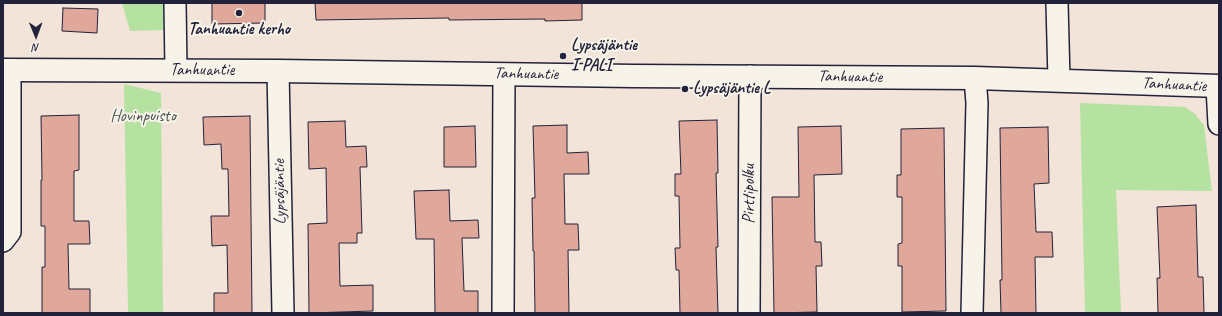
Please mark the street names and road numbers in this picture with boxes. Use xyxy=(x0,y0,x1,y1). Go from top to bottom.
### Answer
street label: Tanhuantie xyxy=(170,61,234,81)
street label: Tanhuantie xyxy=(494,63,558,85)
street label: Tanhuantie xyxy=(818,66,882,88)
street label: Tanhuantie xyxy=(1141,73,1207,97)
street label: Lypsäjäntie xyxy=(269,159,291,225)
street label: Pirttipolku xyxy=(740,164,760,224)

